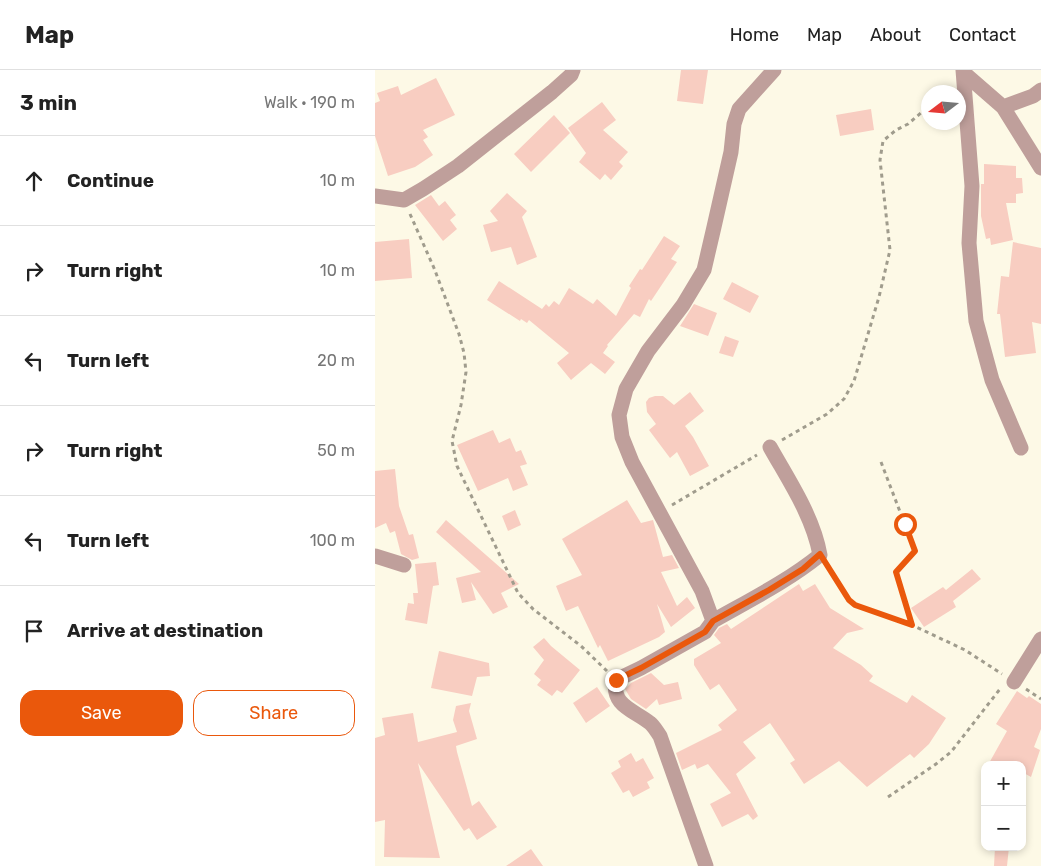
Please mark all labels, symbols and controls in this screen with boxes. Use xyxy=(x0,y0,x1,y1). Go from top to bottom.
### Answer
text: Map xyxy=(25,21,74,49)
text: Home xyxy=(730,24,779,46)
text: Map xyxy=(807,24,842,46)
text: About xyxy=(870,24,921,46)
text: Contact xyxy=(949,24,1016,46)
north arrow xyxy=(921,85,966,130)
text: 3 min xyxy=(20,90,77,115)
text: Walk · 190 m xyxy=(264,93,355,112)
icon: ahead xyxy=(20,167,48,195)
text: Continue xyxy=(67,169,154,192)
text: 10 m xyxy=(320,171,355,190)
icon: right xyxy=(20,257,48,285)
text: Turn right xyxy=(67,259,162,282)
text: 10 m xyxy=(320,261,355,280)
icon: left xyxy=(20,347,48,375)
text: Turn left xyxy=(67,349,149,372)
text: 20 m xyxy=(317,351,355,370)
icon: right xyxy=(20,437,48,465)
text: Turn right xyxy=(67,439,162,462)
text: 50 m xyxy=(317,441,355,460)
route start xyxy=(894,513,917,536)
icon: left xyxy=(20,527,48,555)
text: Turn left xyxy=(67,529,149,552)
text: 100 m xyxy=(310,531,355,550)
icon: arrive xyxy=(20,617,48,645)
text: Arrive at destination xyxy=(67,619,263,642)
route end xyxy=(605,669,628,692)
button: Save xyxy=(20,690,183,736)
button: Share xyxy=(193,690,355,736)
map controls xyxy=(981,761,1026,851)
button: + xyxy=(981,761,1026,806)
button: − xyxy=(981,806,1026,851)

